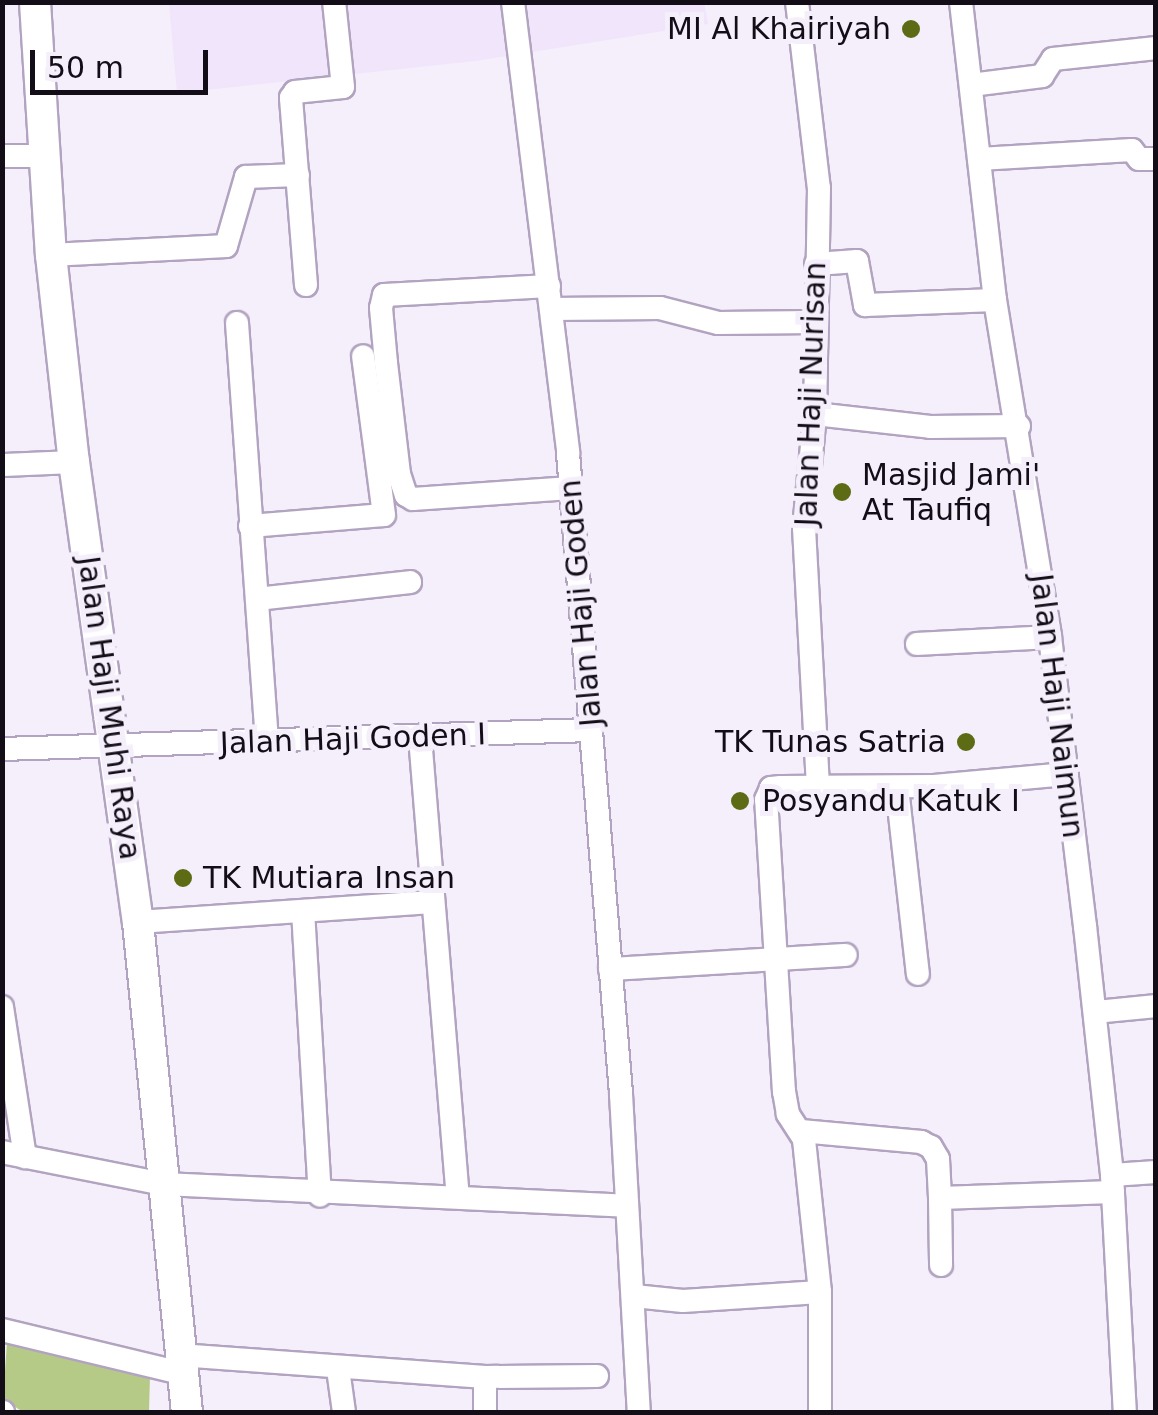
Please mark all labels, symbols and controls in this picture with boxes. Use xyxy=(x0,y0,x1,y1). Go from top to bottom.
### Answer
place label: MI Al Khairiyah xyxy=(667,11,891,47)
marker: MI Al Khairiyah xyxy=(900,18,922,40)
scale bar xyxy=(35,30,212,92)
text: 50 m xyxy=(47,50,124,85)
street label: Jalan Haji Nurisan xyxy=(788,261,834,527)
place label: Masjid Jami' At Taufiq xyxy=(862,457,1040,528)
street label: Jalan Haji Goden xyxy=(552,478,610,728)
marker: Masjid Jami' At Taufiq xyxy=(831,481,853,503)
street label: Jalan Haji Muhi Raya xyxy=(70,554,148,862)
street label: Jalan Haji Naimun xyxy=(1023,572,1091,840)
street label: Jalan Haji Goden I xyxy=(219,716,487,762)
place label: TK Tunas Satria xyxy=(715,724,946,760)
marker: TK Tunas Satria xyxy=(955,731,977,753)
place label: Posyandu Katuk I xyxy=(762,783,1020,819)
marker: Posyandu Katuk I xyxy=(727,788,753,814)
place label: TK Mutiara Insan xyxy=(203,860,455,896)
marker: TK Mutiara Insan xyxy=(172,867,194,889)

